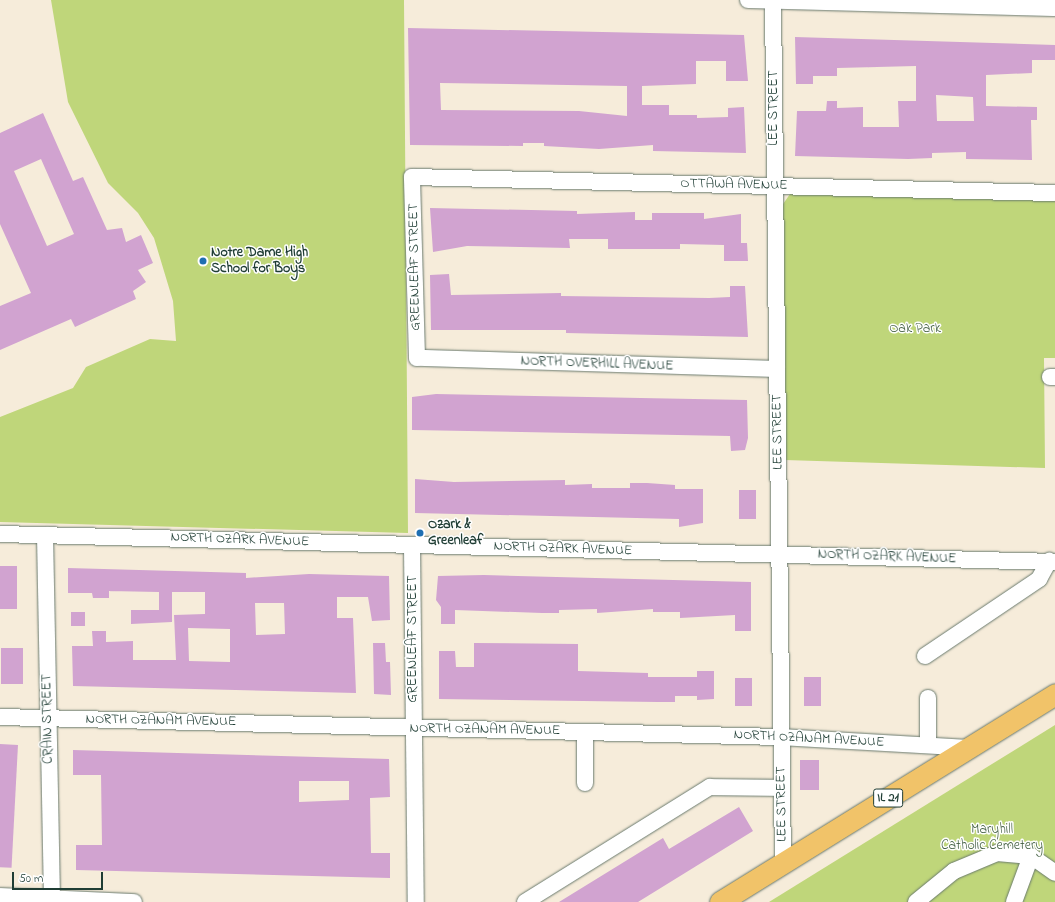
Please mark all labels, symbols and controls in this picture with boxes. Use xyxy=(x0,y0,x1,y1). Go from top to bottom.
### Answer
street label: LEE STREET xyxy=(766,70,782,146)
street label: OTTAWA AVENUE xyxy=(680,176,788,194)
street label: GREENLEAF STREET xyxy=(405,203,425,331)
place label: Notre Dame High School for Boys xyxy=(211,245,308,278)
marker: Notre Dame High School for Boys xyxy=(198,256,208,266)
park label: Oak Park xyxy=(889,321,941,337)
street label: NORTH OVERHILL AVENUE xyxy=(520,353,674,375)
street label: LEE STREET xyxy=(769,394,787,470)
place label: Ozark & Greenleaf xyxy=(428,517,483,550)
marker: Ozark & Greenleaf xyxy=(415,528,425,538)
street label: NORTH OZARK AVENUE xyxy=(170,529,310,551)
street label: NORTH OZARK AVENUE xyxy=(493,538,633,560)
street label: NORTH OZARK AVENUE xyxy=(817,546,957,568)
street label: GREENLEAF STREET xyxy=(405,575,421,703)
street label: CRAIN STREET xyxy=(39,674,57,764)
street label: NORTH OZANAM AVENUE xyxy=(85,711,237,731)
street label: NORTH OZANAM AVENUE xyxy=(409,720,561,740)
street label: NORTH OZANAM AVENUE xyxy=(733,727,885,751)
street label: LEE STREET xyxy=(773,766,791,842)
road number: IL 21 xyxy=(873,787,903,809)
park label: Maryhill Catholic Cemetery xyxy=(941,822,1043,854)
scale bar xyxy=(14,864,105,890)
text: 50 m xyxy=(19,870,43,888)

